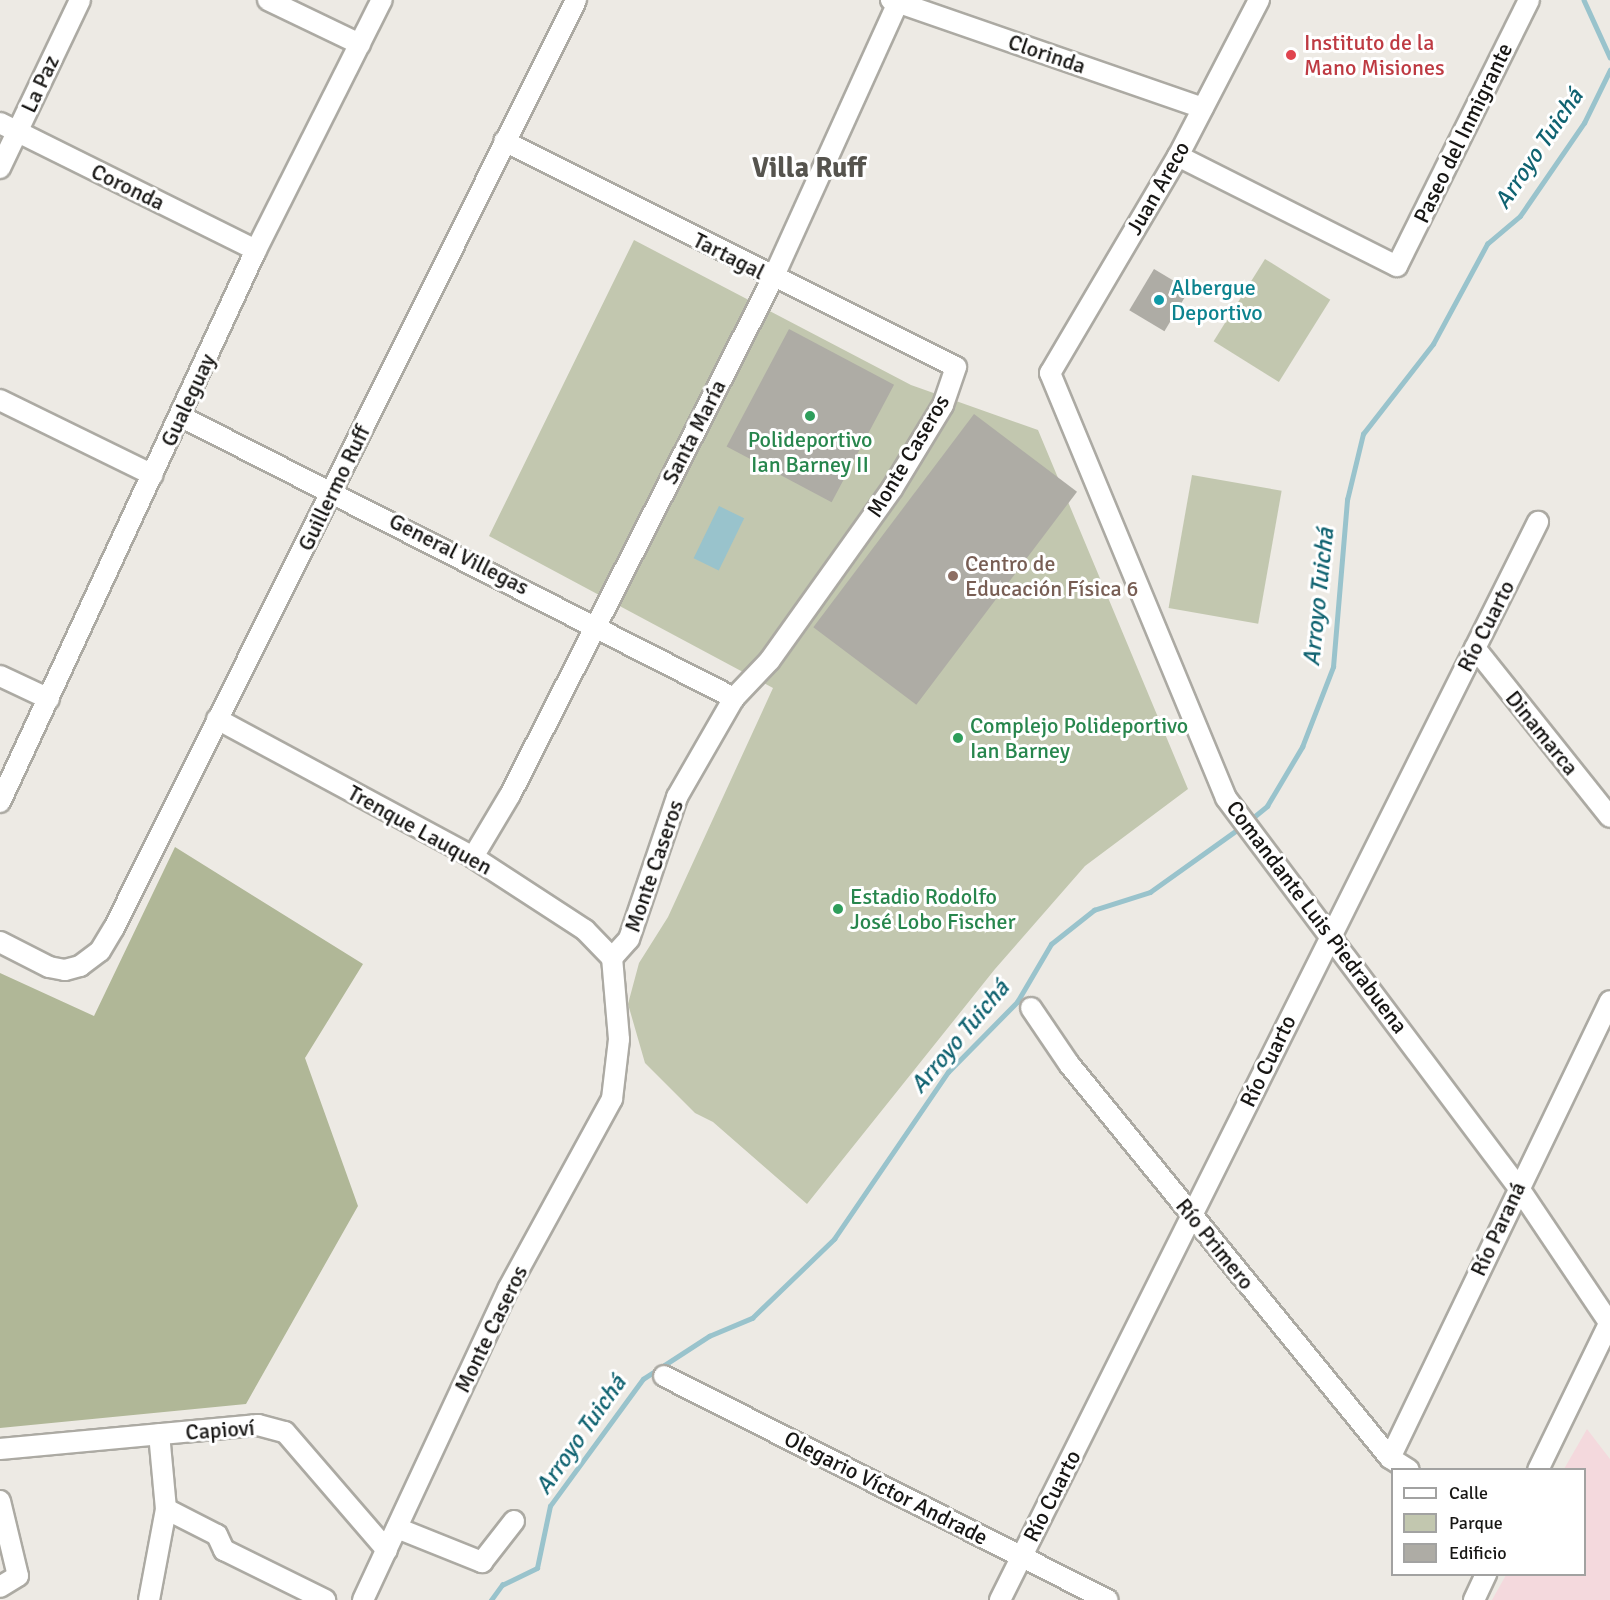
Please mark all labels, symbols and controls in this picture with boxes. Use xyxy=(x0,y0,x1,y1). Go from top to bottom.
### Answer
street label: Clorinda xyxy=(1005,28,1089,80)
place label: Instituto de la Mano Misiones xyxy=(1304,29,1445,80)
street label: Paseo del Inmigrante xyxy=(1408,39,1518,227)
marker: Instituto de la Mano Misiones xyxy=(1282,46,1300,64)
street label: La Paz xyxy=(15,51,65,117)
water label: Arroyo Tuichá xyxy=(1488,83,1590,215)
street label: Juan Areco xyxy=(1121,136,1195,240)
district label: Villa Ruff xyxy=(752,151,866,185)
street label: Coronda xyxy=(87,158,169,216)
street label: Tartagal xyxy=(689,227,769,285)
place label: Albergue Deportivo xyxy=(1171,274,1263,326)
marker: Albergue Deportivo xyxy=(1152,293,1166,307)
street label: Gualeguay xyxy=(155,349,221,451)
street label: Santa María xyxy=(656,375,732,489)
street label: Monte Caseros xyxy=(861,390,955,522)
marker: Polideportivo Ian Barney II xyxy=(803,409,817,423)
street label: Guillermo Ruff xyxy=(292,421,376,555)
place label: Polideportivo Ian Barney II xyxy=(748,426,872,478)
street label: General Villegas xyxy=(385,508,533,600)
water label: Arroyo Tuichá xyxy=(1297,527,1341,667)
place label: Centro de Educación Física 6 xyxy=(965,550,1138,602)
marker: Centro de Educación Física 6 xyxy=(946,569,960,583)
street label: Río Cuarto xyxy=(1452,576,1520,676)
street label: Dinamarca xyxy=(1500,685,1584,781)
place label: Complejo Polideportivo Ian Barney xyxy=(970,712,1188,764)
marker: Complejo Polideportivo Ian Barney xyxy=(951,731,965,745)
street label: Trenque Lauquen xyxy=(343,779,497,881)
street label: Comandante Luis Piedrabuena xyxy=(1221,795,1413,1039)
street label: Monte Caseros xyxy=(619,796,689,936)
place label: Estadio Rodolfo José Lobo Fischer xyxy=(850,883,1016,934)
marker: Estadio Rodolfo José Lobo Fischer xyxy=(831,902,845,916)
water label: Arroyo Tuichá xyxy=(904,975,1016,1099)
street label: Río Cuarto xyxy=(1234,1011,1302,1111)
street label: Río Paraná xyxy=(1465,1178,1531,1280)
street label: Río Primero xyxy=(1170,1193,1260,1295)
street label: Monte Caseros xyxy=(449,1261,533,1397)
water label: Arroyo Tuichá xyxy=(529,1370,633,1500)
street label: Capioví xyxy=(185,1414,255,1446)
street label: Olegario Víctor Andrade xyxy=(780,1425,992,1551)
street label: Río Cuarto xyxy=(1018,1446,1086,1546)
legend xyxy=(1391,1468,1586,1576)
text: Calle xyxy=(1449,1482,1488,1504)
text: Parque xyxy=(1449,1512,1503,1534)
text: Edificio xyxy=(1449,1542,1507,1564)

